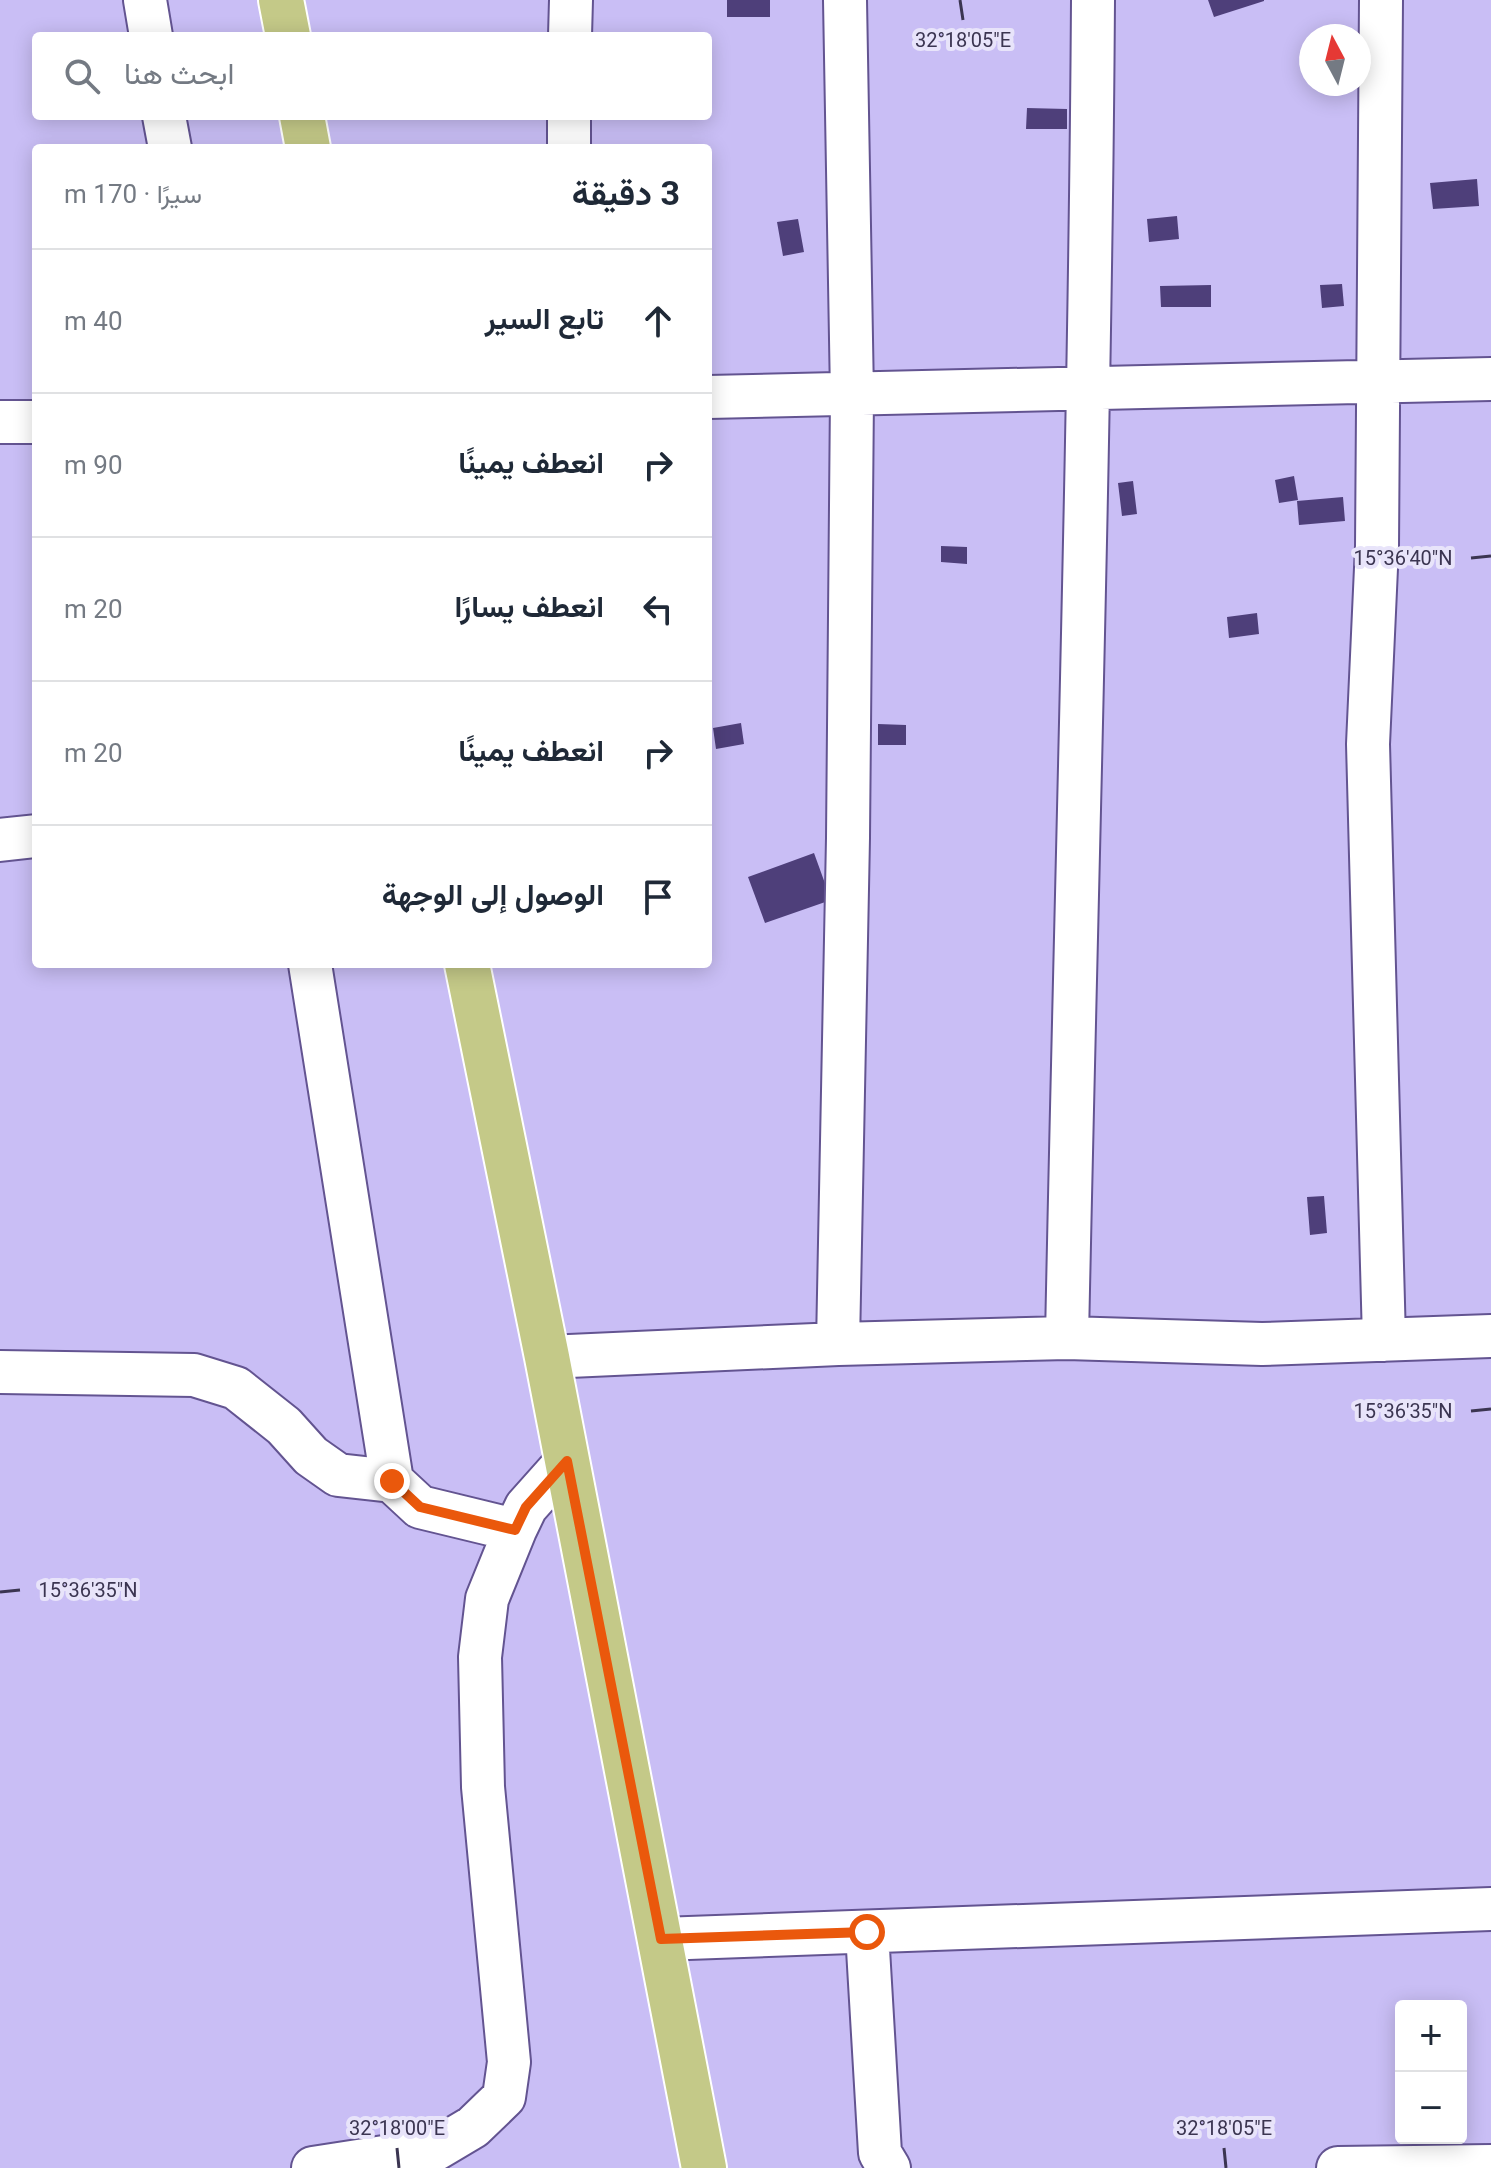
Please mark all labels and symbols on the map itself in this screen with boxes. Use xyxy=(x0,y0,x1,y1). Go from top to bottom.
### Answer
north arrow xyxy=(1299,24,1371,96)
text: 32°18'05"E xyxy=(915,28,1011,52)
text: 15°36'40"N xyxy=(1353,546,1453,570)
text: 15°36'35"N xyxy=(1353,1399,1453,1423)
route end xyxy=(374,1463,410,1499)
text: 15°36'35"N xyxy=(38,1578,138,1602)
route start xyxy=(849,1914,885,1950)
text: 32°18'00"E xyxy=(349,2116,445,2140)
text: 32°18'05"E xyxy=(1176,2116,1272,2140)

